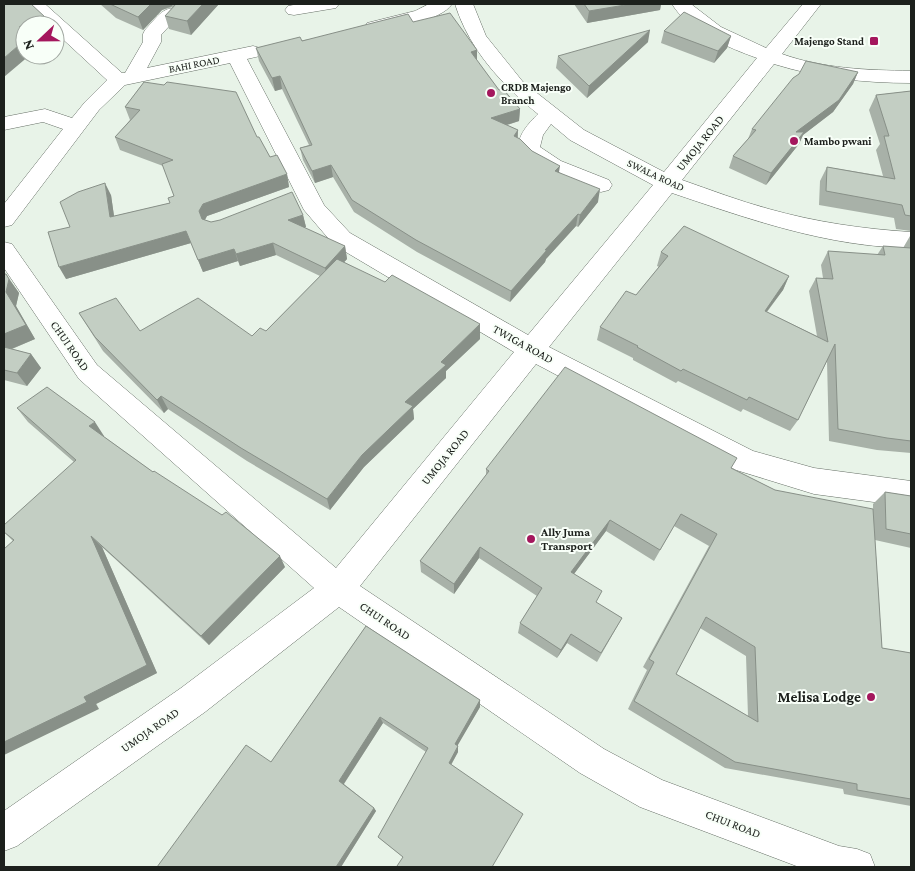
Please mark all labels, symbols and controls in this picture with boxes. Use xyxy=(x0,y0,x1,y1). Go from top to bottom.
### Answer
north arrow xyxy=(15,15,65,65)
place label: Majengo Stand xyxy=(794,35,864,48)
marker: Majengo Stand xyxy=(868,35,880,47)
text: N xyxy=(19,37,37,52)
street label: BAHI ROAD xyxy=(167,53,221,75)
place label: CRDB Majengo Branch xyxy=(501,81,571,106)
marker: CRDB Majengo Branch xyxy=(485,87,497,99)
street label: UMOJA ROAD xyxy=(673,112,727,174)
marker: Mambo pwani xyxy=(788,135,800,147)
place label: Mambo pwani xyxy=(804,135,872,147)
street label: SWALA ROAD xyxy=(626,157,686,193)
street label: CHUI ROAD xyxy=(48,318,92,374)
street label: TWIGA ROAD xyxy=(490,322,556,366)
street label: UMOJA ROAD xyxy=(418,426,472,488)
place label: Ally Juma Transport xyxy=(540,525,593,553)
marker: Ally Juma Transport xyxy=(525,533,537,545)
street label: CHUI ROAD xyxy=(357,599,413,643)
place label: Melisa Lodge xyxy=(777,689,861,705)
marker: Melisa Lodge xyxy=(865,691,877,703)
street label: UMOJA ROAD xyxy=(118,705,182,755)
street label: CHUI ROAD xyxy=(703,807,763,841)

